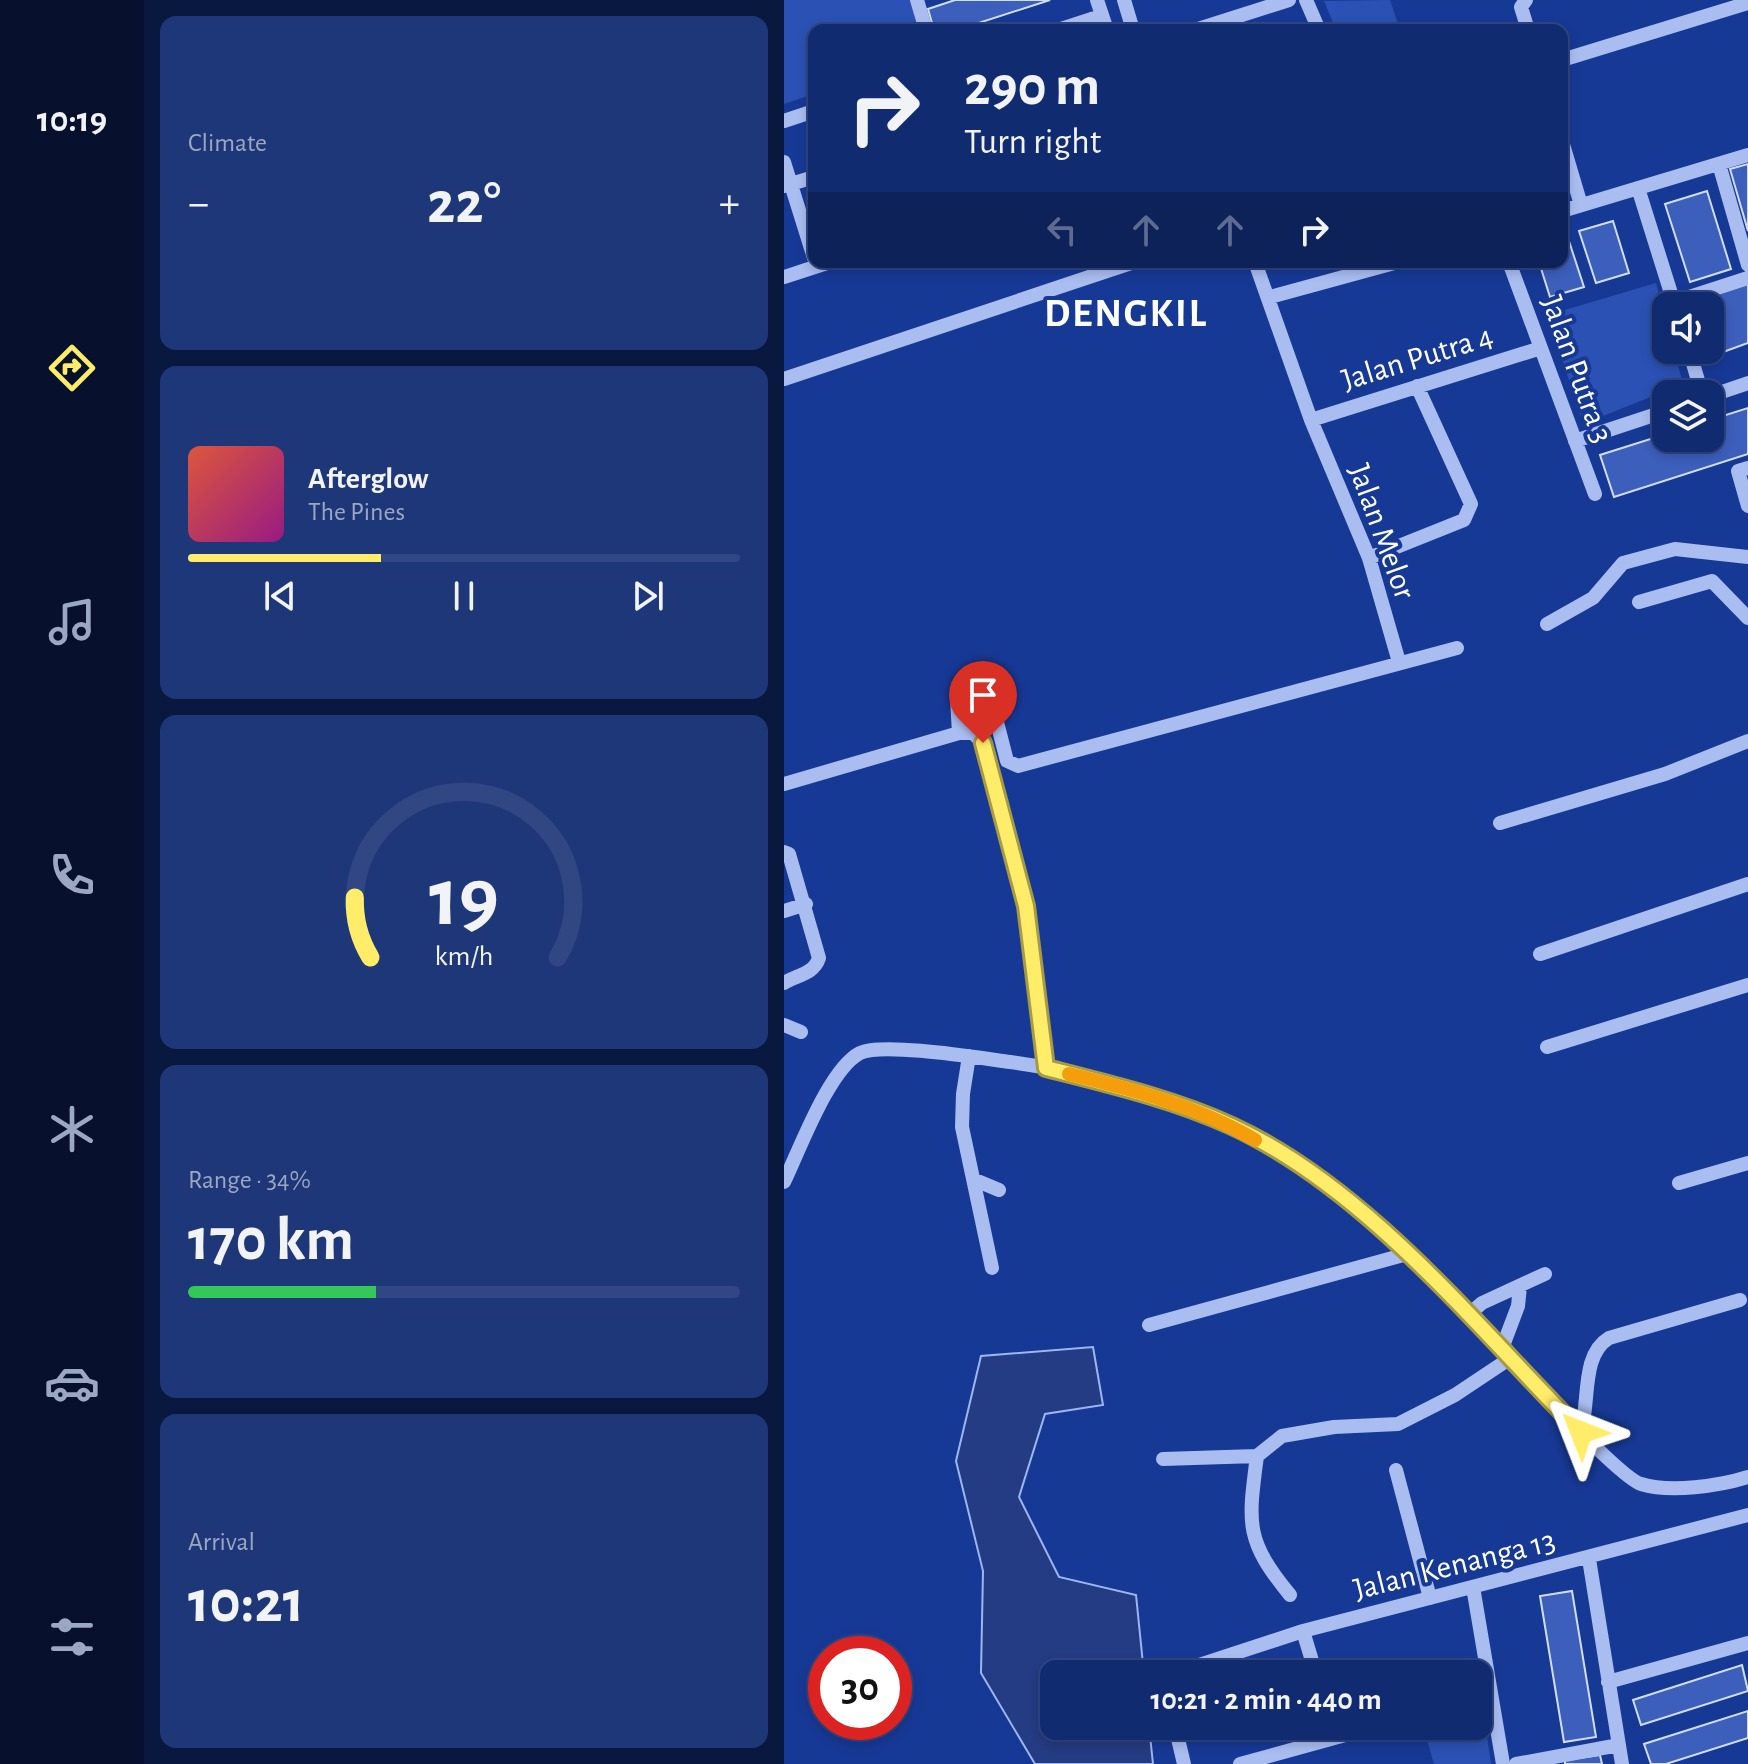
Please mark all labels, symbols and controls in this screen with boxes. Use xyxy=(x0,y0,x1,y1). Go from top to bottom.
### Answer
icon: right xyxy=(832,56,936,160)
text: 290 m xyxy=(964,59,1100,115)
text: 10:19 xyxy=(37,102,107,138)
text: Turn right xyxy=(964,124,1101,160)
text: Climate xyxy=(188,130,267,156)
text: 22° xyxy=(427,174,501,234)
text: − xyxy=(188,182,209,226)
text: + xyxy=(719,182,740,226)
icon: left xyxy=(1040,208,1084,252)
icon: ahead xyxy=(1124,208,1168,252)
icon: ahead xyxy=(1208,208,1252,252)
icon: right xyxy=(1292,208,1336,252)
street label: Jalan Putra 3 xyxy=(1536,291,1618,447)
map controls xyxy=(1652,292,1724,452)
button: sound xyxy=(1652,292,1724,364)
district label: DENGKIL xyxy=(1044,294,1208,334)
street label: Jalan Putra 4 xyxy=(1338,320,1497,396)
icon: directions xyxy=(44,340,100,396)
button: layers xyxy=(1652,380,1724,452)
street label: Jalan Melor xyxy=(1343,460,1421,604)
text: Afterglow xyxy=(308,464,429,494)
text: The Pines xyxy=(308,499,405,525)
icon: previous xyxy=(258,574,302,618)
icon: pause xyxy=(442,574,486,618)
icon: next xyxy=(626,574,670,618)
icon: music xyxy=(44,594,100,650)
pin xyxy=(949,661,1017,743)
icon: arrive xyxy=(961,673,1005,717)
icon: phone xyxy=(44,847,100,903)
text: 19 xyxy=(429,857,499,941)
text: km/h xyxy=(435,942,493,971)
icon: climate xyxy=(44,1101,100,1157)
text: Range · 34% xyxy=(188,1167,311,1193)
text: 170 km xyxy=(188,1211,354,1271)
icon: car xyxy=(44,1355,100,1411)
position arrow xyxy=(1539,1390,1623,1474)
street label: Jalan Kenanga 13 xyxy=(1350,1524,1558,1605)
text: Arrival xyxy=(188,1529,255,1555)
text: 10:21 xyxy=(188,1573,304,1633)
icon: filters xyxy=(44,1609,100,1665)
speed limit sign: 30 xyxy=(808,1636,912,1740)
text: 10:21 · 2 min · 440 m xyxy=(1150,1685,1382,1715)

